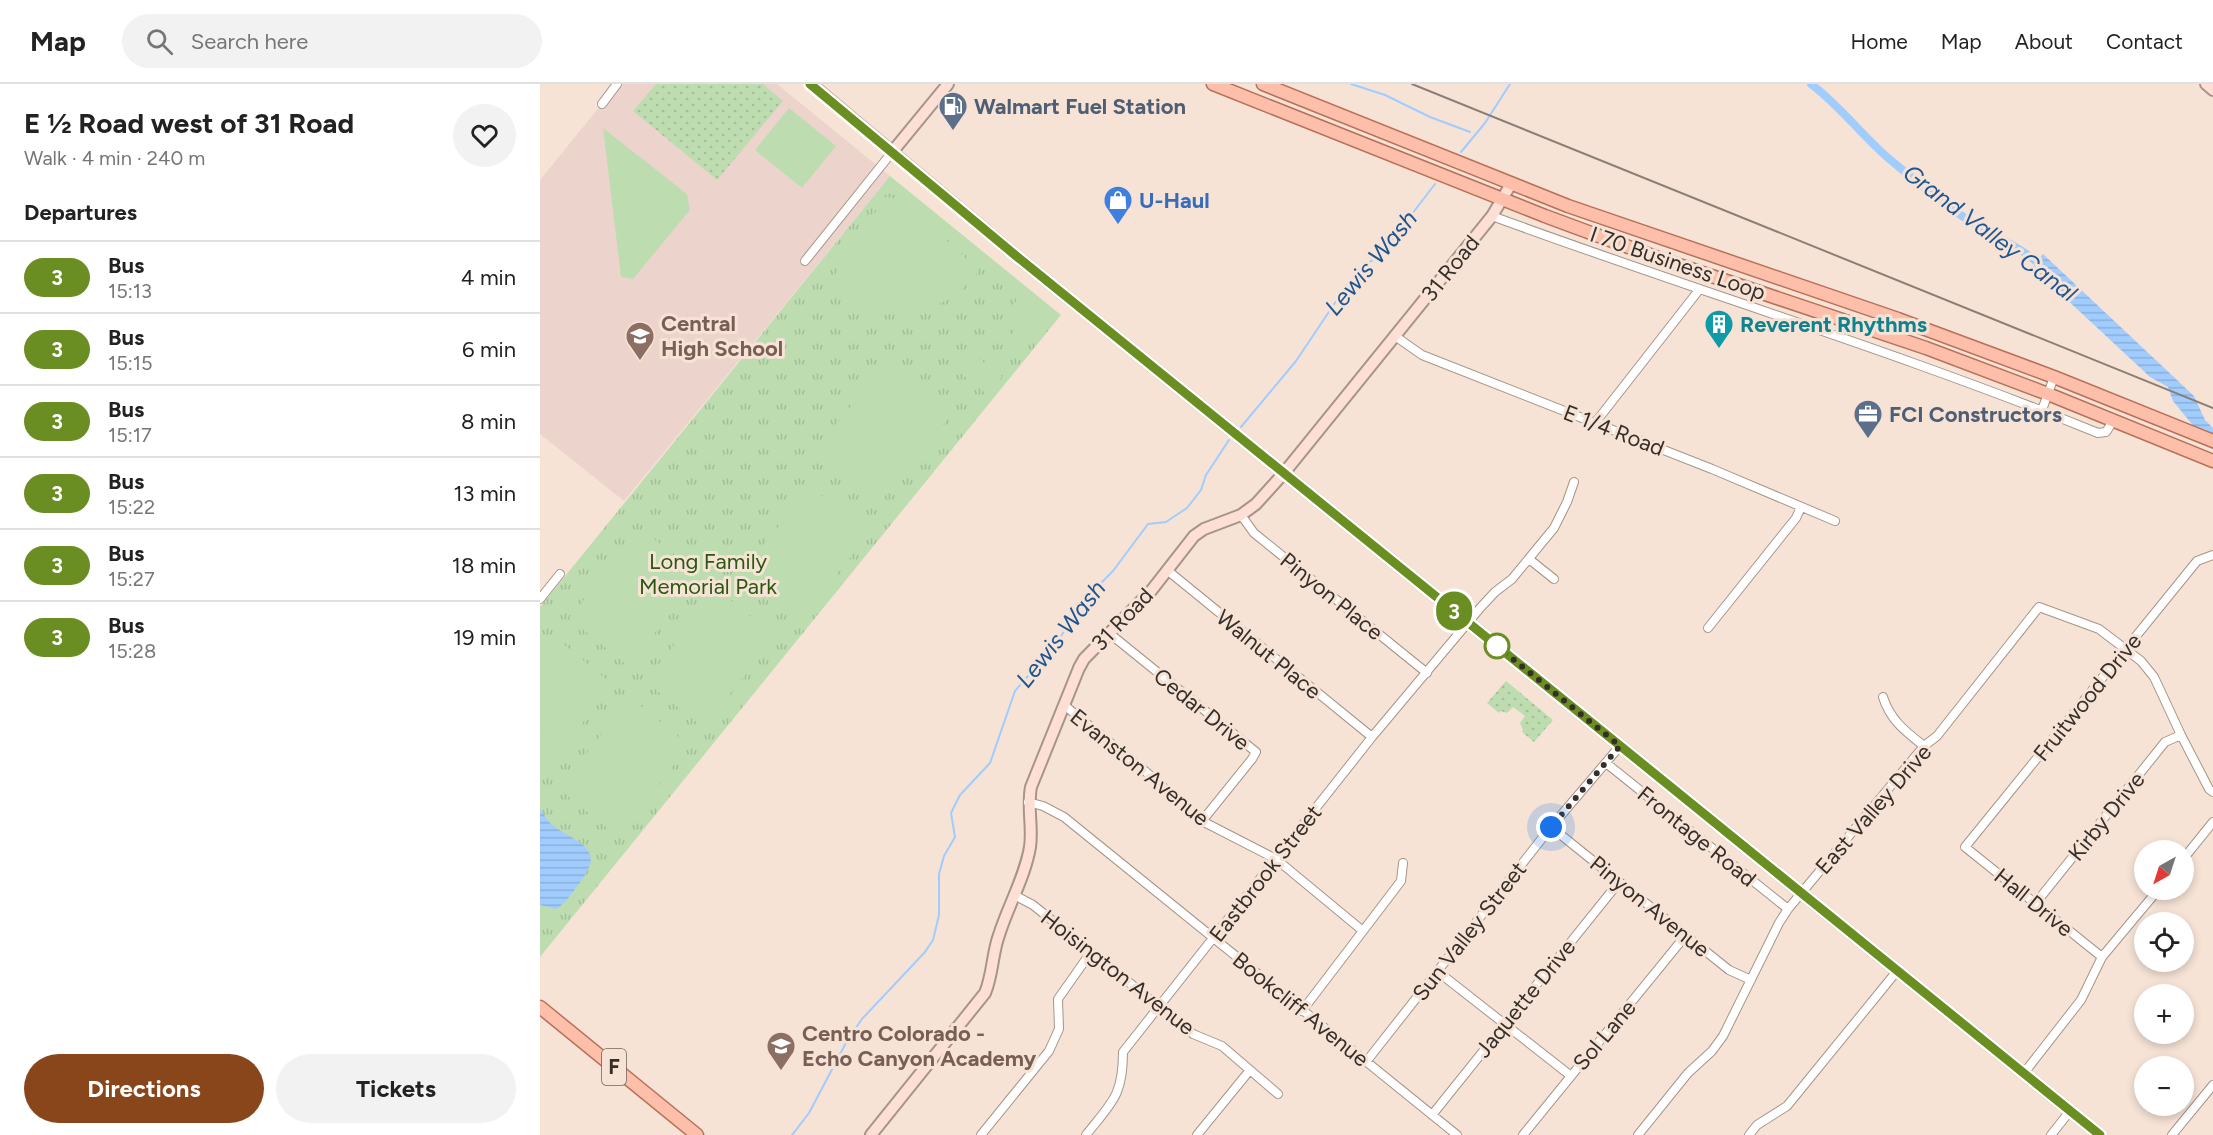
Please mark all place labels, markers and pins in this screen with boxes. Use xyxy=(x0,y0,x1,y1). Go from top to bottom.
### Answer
fuel station icon: Walmart Fuel Station xyxy=(937,90,969,132)
place label: Walmart Fuel Station xyxy=(974,93,1186,120)
shop icon: U-Haul xyxy=(1102,184,1134,226)
place label: U-Haul xyxy=(1139,187,1210,214)
building icon: Reverent Rhythms xyxy=(1703,308,1735,350)
place label: Central High School xyxy=(661,310,783,362)
place label: Reverent Rhythms xyxy=(1740,311,1927,338)
school or university icon: Central High School xyxy=(624,320,656,362)
office icon: FCI Constructors xyxy=(1852,398,1884,440)
place label: FCI Constructors xyxy=(1889,401,2062,428)
unlabelled marker xyxy=(1484,633,1510,659)
place label: Centro Colorado - Echo Canyon Academy xyxy=(802,1020,1037,1072)
school or university icon: Centro Colorado - Echo Canyon Academy xyxy=(765,1030,797,1072)

